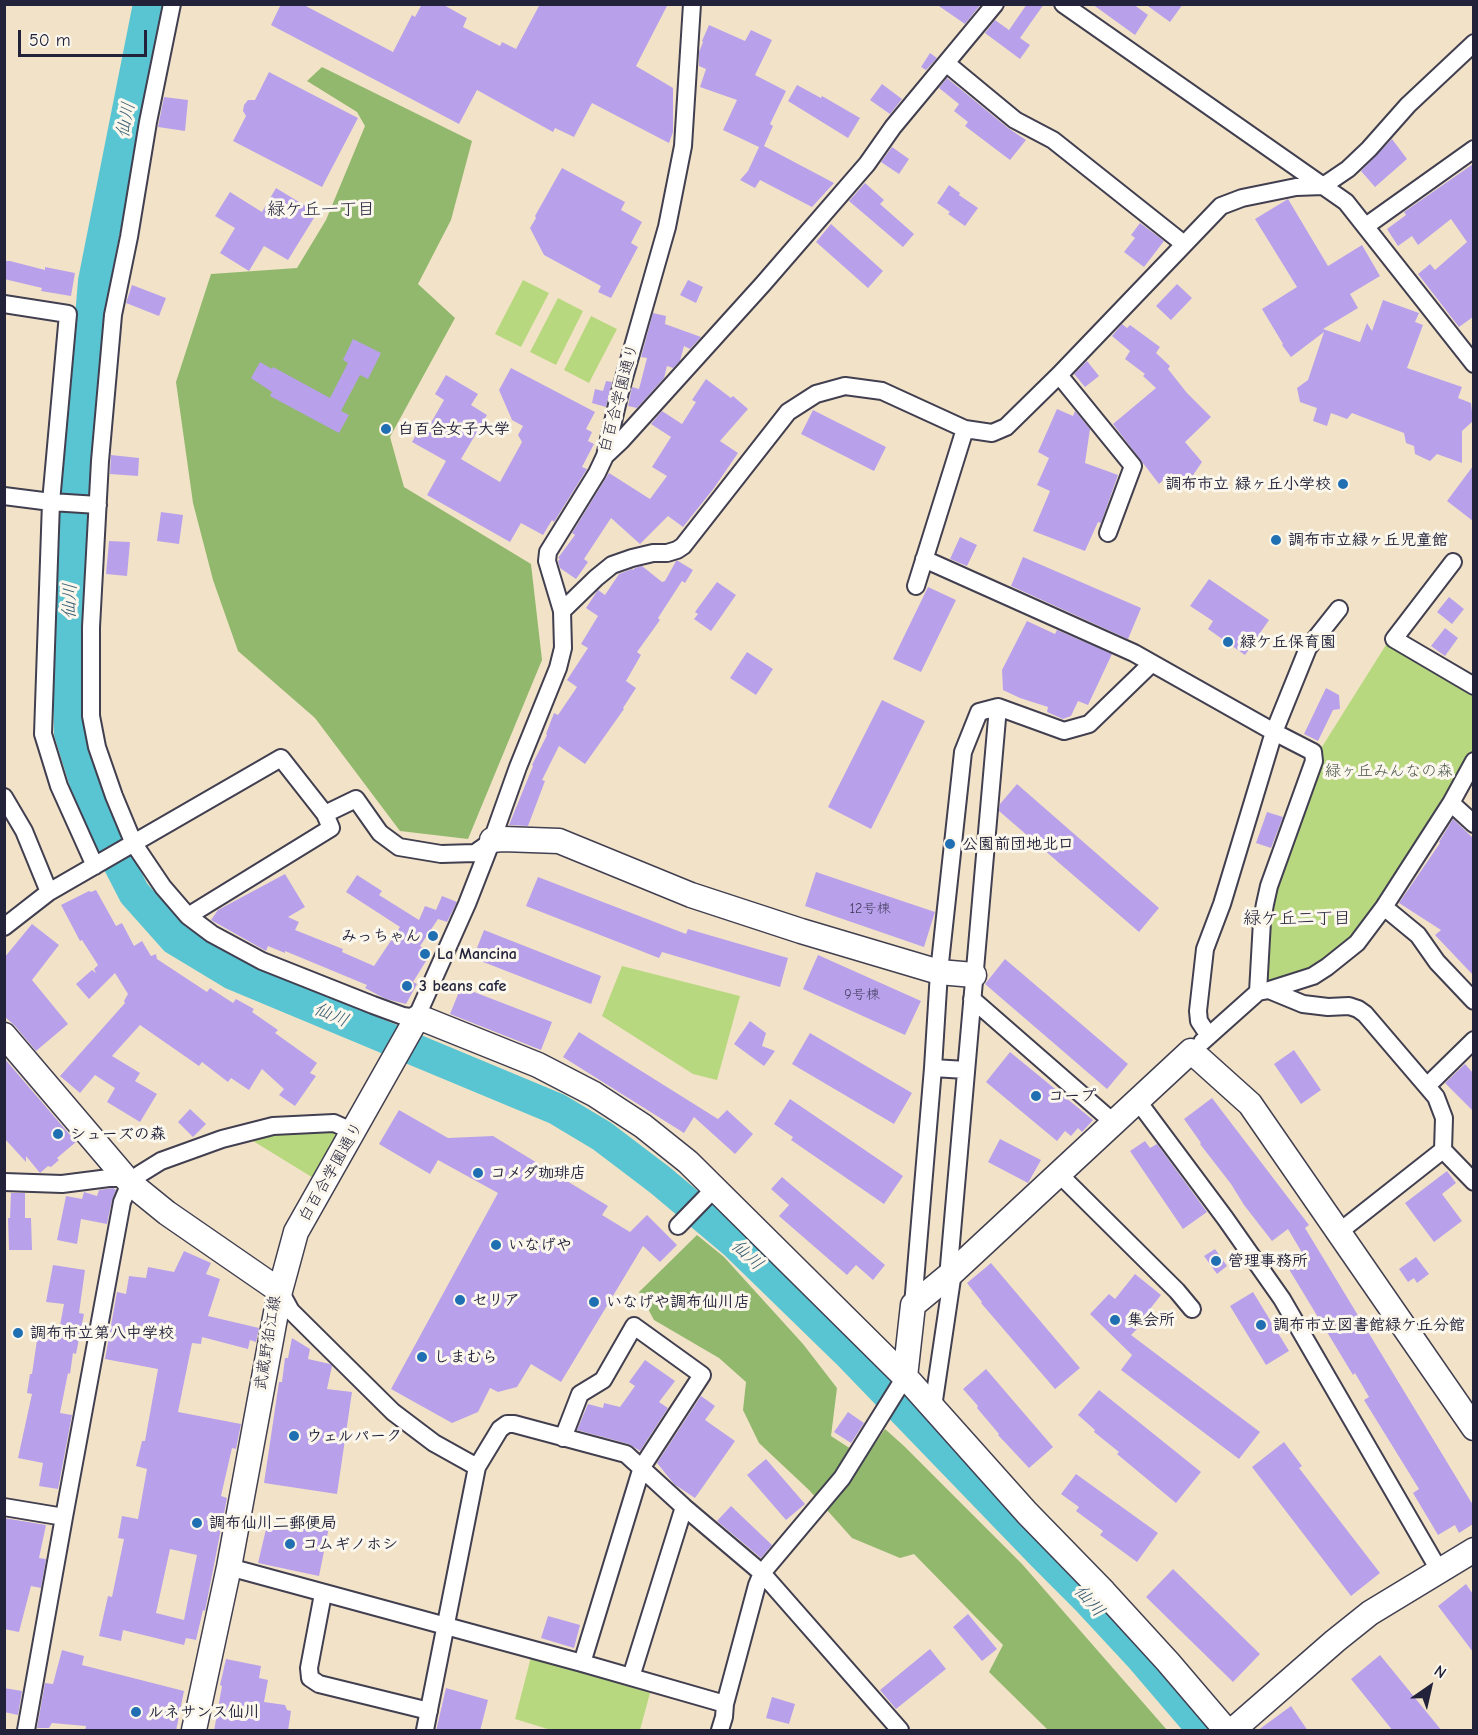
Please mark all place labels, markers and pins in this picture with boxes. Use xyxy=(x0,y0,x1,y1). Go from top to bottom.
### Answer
place label: 白百合女子大学 xyxy=(398,419,510,439)
marker: 白百合女子大学 xyxy=(379,422,393,436)
place label: 調布市立 緑ヶ丘小学校 xyxy=(1165,474,1331,494)
marker: 調布市立 緑ヶ丘小学校 xyxy=(1336,477,1350,491)
place label: 調布市立緑ヶ丘児童館 xyxy=(1288,530,1448,550)
marker: 調布市立緑ヶ丘児童館 xyxy=(1269,533,1283,547)
place label: 緑ケ丘保育園 xyxy=(1240,632,1336,652)
marker: 緑ケ丘保育園 xyxy=(1221,635,1235,649)
place label: 公園前団地北口 xyxy=(962,834,1074,854)
marker: 公園前団地北口 xyxy=(943,837,957,851)
place label: みっちゃん xyxy=(341,926,421,946)
marker: みっちゃん xyxy=(426,929,440,943)
place label: La Mancina xyxy=(437,944,517,964)
marker: La Mancina xyxy=(418,947,432,961)
place label: 3 beans cafe xyxy=(419,976,506,996)
marker: 3 beans cafe xyxy=(400,979,414,993)
place label: コープ xyxy=(1048,1086,1096,1106)
marker: コープ xyxy=(1029,1089,1043,1103)
place label: シューズの森 xyxy=(70,1124,166,1144)
marker: シューズの森 xyxy=(51,1127,65,1141)
place label: コメダ珈琲店 xyxy=(490,1163,586,1183)
marker: コメダ珈琲店 xyxy=(471,1166,485,1180)
place label: いなげや xyxy=(508,1235,572,1255)
marker: いなげや xyxy=(489,1238,503,1252)
place label: 管理事務所 xyxy=(1228,1251,1308,1271)
marker: 管理事務所 xyxy=(1209,1254,1223,1268)
place label: セリア xyxy=(472,1290,520,1310)
place label: いなげや調布仙川店 xyxy=(606,1292,750,1312)
marker: セリア xyxy=(453,1293,467,1307)
marker: いなげや調布仙川店 xyxy=(587,1295,601,1309)
place label: 集会所 xyxy=(1127,1310,1175,1330)
marker: 集会所 xyxy=(1108,1313,1122,1327)
place label: 調布市立図書館緑ケ丘分館 xyxy=(1273,1315,1465,1335)
marker: 調布市立図書館緑ケ丘分館 xyxy=(1254,1318,1268,1332)
place label: 調布市立第八中学校 xyxy=(30,1323,174,1343)
marker: 調布市立第八中学校 xyxy=(11,1326,25,1340)
place label: しまむら xyxy=(434,1347,498,1367)
marker: しまむら xyxy=(415,1350,429,1364)
place label: ウェルパーク xyxy=(306,1426,402,1446)
marker: ウェルパーク xyxy=(287,1429,301,1443)
place label: 調布仙川二郵便局 xyxy=(209,1513,337,1533)
marker: 調布仙川二郵便局 xyxy=(190,1516,204,1530)
place label: コムギノホシ xyxy=(302,1534,398,1554)
marker: コムギノホシ xyxy=(283,1537,297,1551)
place label: ルネサンス仙川 xyxy=(148,1702,260,1722)
marker: ルネサンス仙川 xyxy=(129,1705,143,1719)

